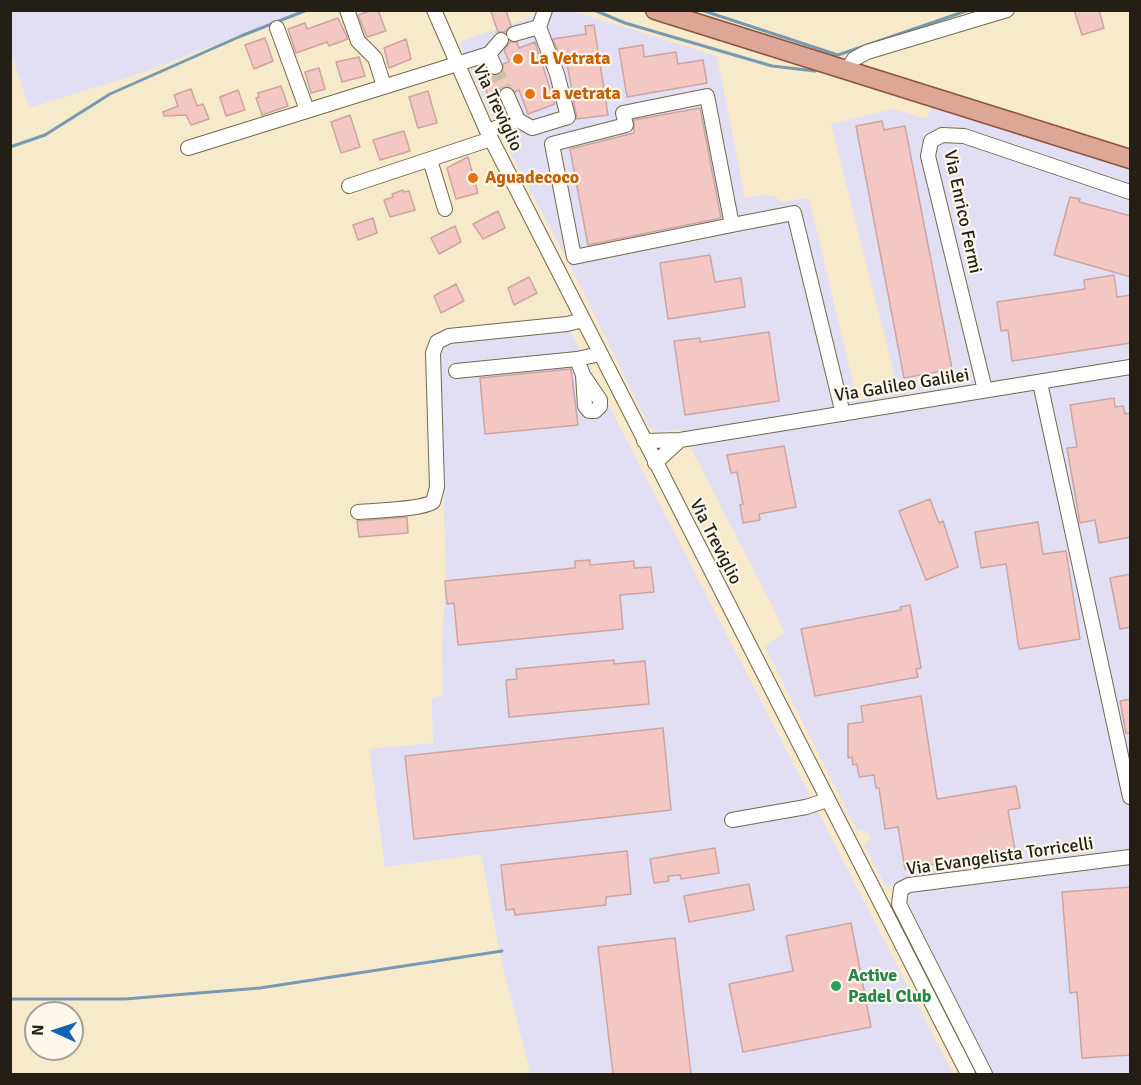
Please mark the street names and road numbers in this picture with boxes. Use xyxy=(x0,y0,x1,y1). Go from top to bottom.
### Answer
street label: Via Treviglio xyxy=(468,61,526,155)
street label: Via Enrico Fermi xyxy=(938,148,986,276)
street label: Via Galileo Galilei xyxy=(833,365,971,407)
street label: Via Treviglio xyxy=(684,496,746,588)
street label: Via Evangelista Torricelli xyxy=(905,833,1095,881)

